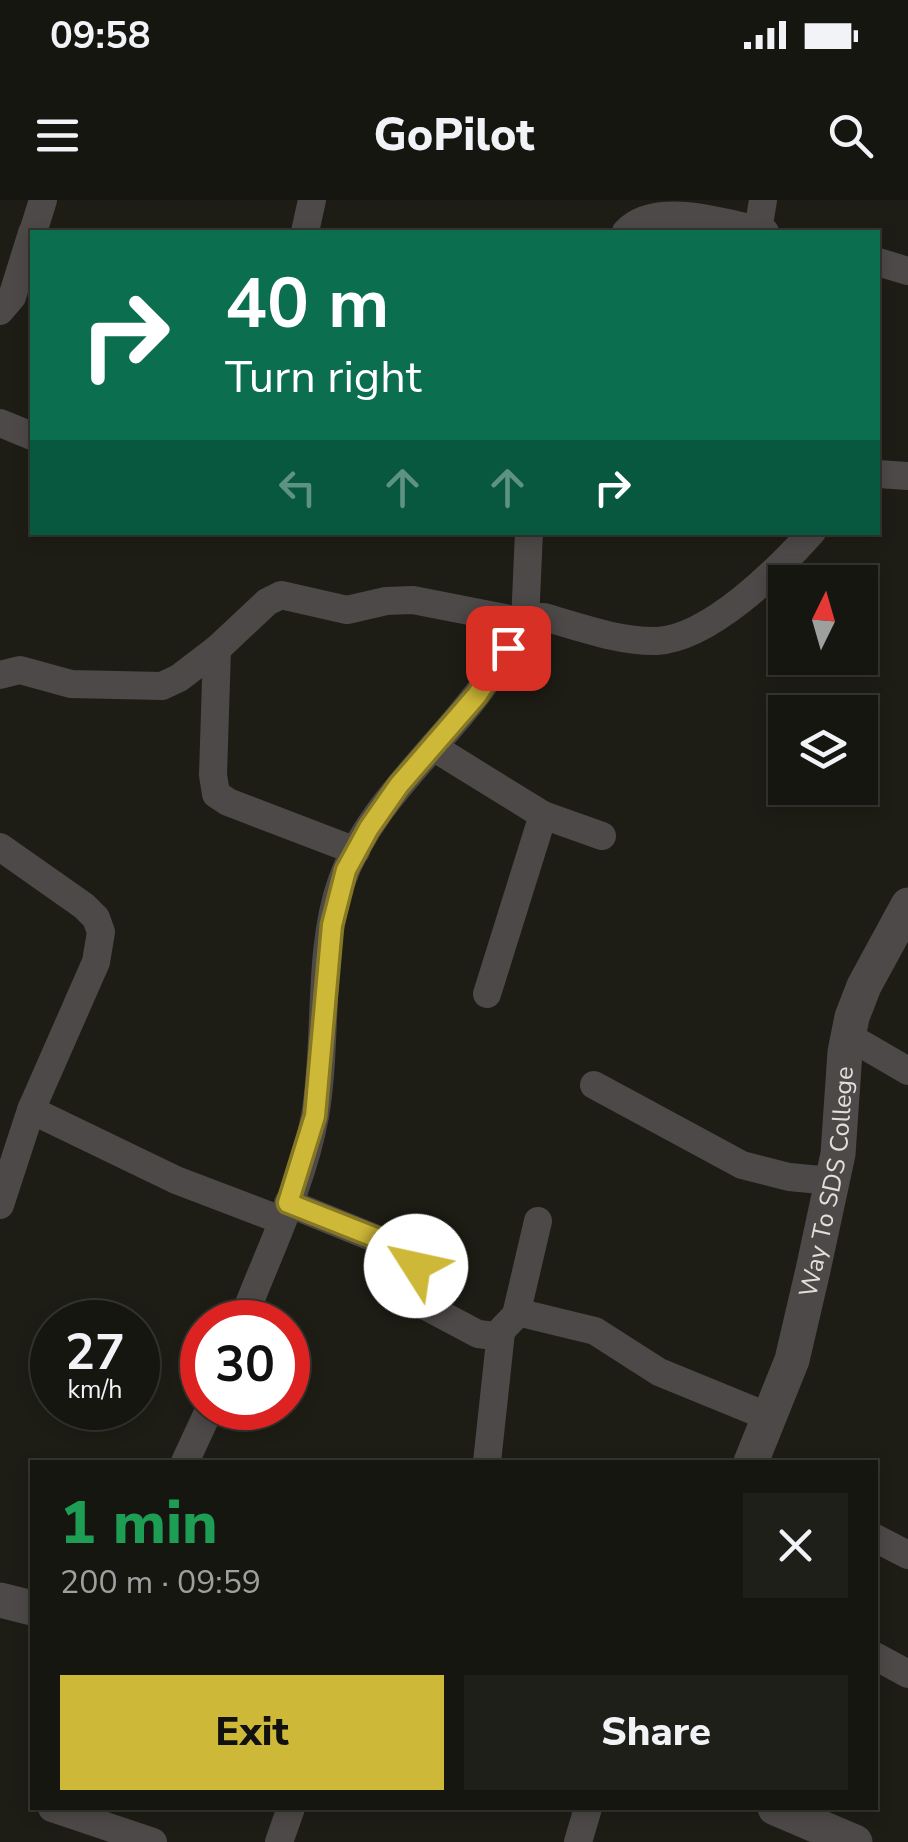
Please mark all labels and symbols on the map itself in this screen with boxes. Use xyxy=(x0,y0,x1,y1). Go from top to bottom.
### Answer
north arrow xyxy=(768,565,878,675)
pin xyxy=(466,606,551,691)
street label: Way To SDS College xyxy=(791,1065,862,1301)
position arrow xyxy=(364,1214,468,1318)
speed limit sign: 30 xyxy=(180,1300,310,1430)

